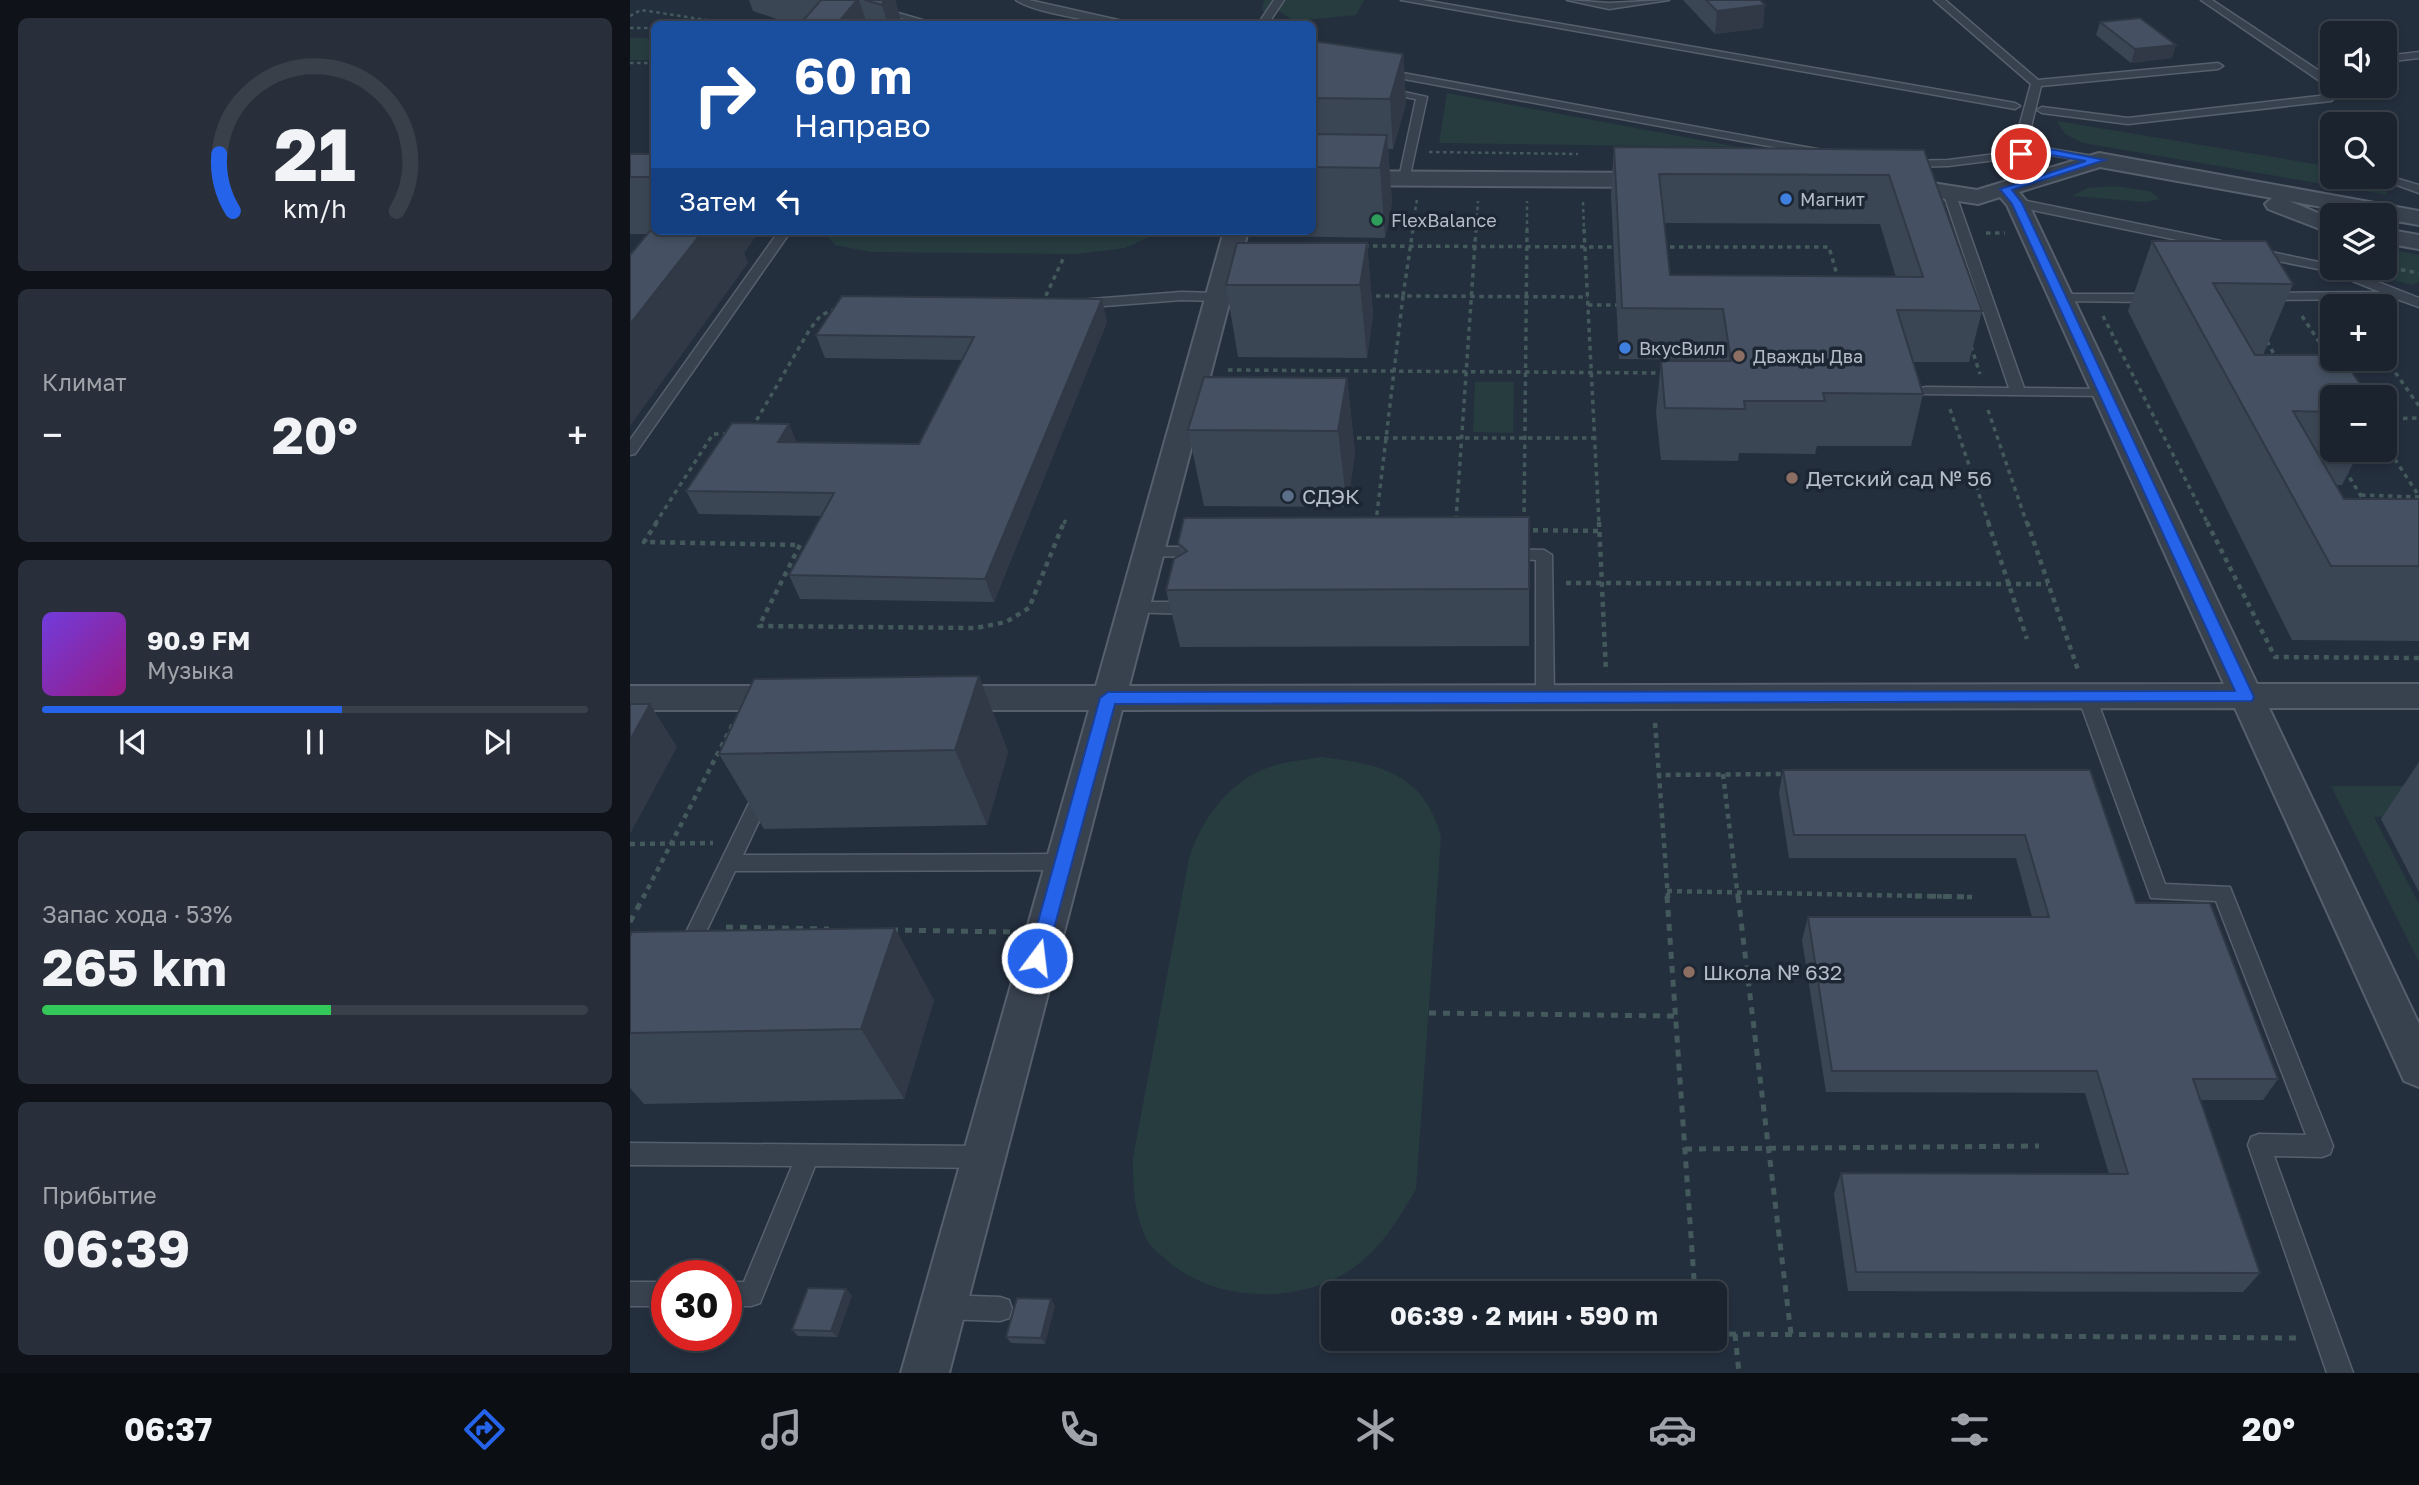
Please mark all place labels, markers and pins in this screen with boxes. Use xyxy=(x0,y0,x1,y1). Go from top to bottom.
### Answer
pin xyxy=(1991,124,2051,184)
place label: Магнит xyxy=(1800,188,1865,210)
marker: Магнит xyxy=(1778,191,1794,207)
place label: FlexBalance xyxy=(1391,209,1497,231)
marker: FlexBalance xyxy=(1369,212,1385,228)
place label: ВкусВилл xyxy=(1639,337,1725,359)
marker: ВкусВилл xyxy=(1617,340,1633,356)
place label: Дважды Два xyxy=(1753,345,1863,367)
marker: Дважды Два xyxy=(1731,348,1747,364)
place label: Детский сад № 56 xyxy=(1806,465,1992,491)
marker: Детский сад № 56 xyxy=(1784,470,1800,486)
place label: СДЭК xyxy=(1302,483,1360,509)
marker: СДЭК xyxy=(1280,488,1296,504)
place label: Школа № 632 xyxy=(1703,959,1842,985)
marker: Школа № 632 xyxy=(1681,964,1697,980)

